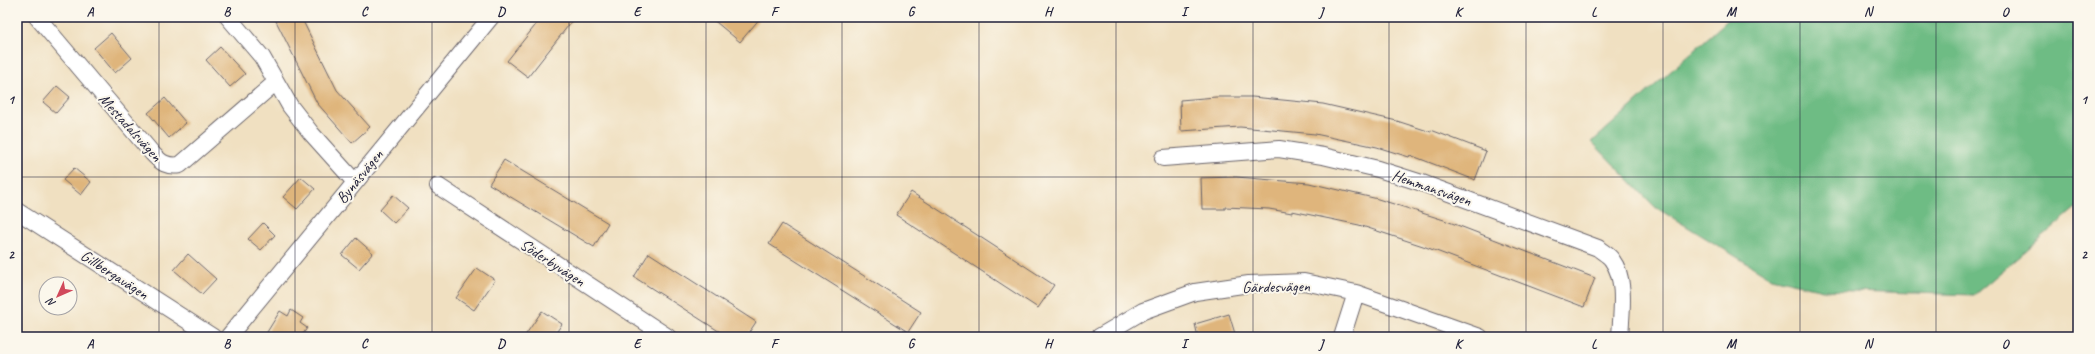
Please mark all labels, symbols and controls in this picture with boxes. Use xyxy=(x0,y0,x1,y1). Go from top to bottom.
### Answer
text: A xyxy=(87,4,95,20)
text: B xyxy=(224,4,232,20)
text: C xyxy=(361,4,369,20)
text: D xyxy=(497,4,506,20)
text: E xyxy=(634,4,643,20)
text: F xyxy=(771,4,780,20)
text: G xyxy=(908,4,916,20)
text: H xyxy=(1044,4,1054,20)
text: I xyxy=(1181,4,1190,20)
text: J xyxy=(1318,4,1325,20)
text: K xyxy=(1455,4,1465,20)
text: L xyxy=(1591,4,1598,20)
text: M xyxy=(1726,4,1737,20)
text: N xyxy=(1864,4,1875,20)
text: O xyxy=(2002,4,2011,20)
street label: Mestadalsvägen xyxy=(94,89,167,167)
text: 1 xyxy=(8,92,16,108)
text: 1 xyxy=(2081,92,2089,108)
street label: Bynäsvägen xyxy=(332,145,388,208)
street label: Hemmansvägen xyxy=(1389,165,1475,211)
street label: Söderbyvägen xyxy=(516,234,589,292)
street label: Gillbergavägen xyxy=(77,246,153,305)
text: 2 xyxy=(8,247,15,263)
text: 2 xyxy=(2081,247,2088,263)
north arrow xyxy=(38,276,78,316)
street label: Gärdesvägen xyxy=(1242,276,1311,298)
text: N xyxy=(42,294,58,310)
text: A xyxy=(87,336,95,352)
text: B xyxy=(224,336,232,352)
text: C xyxy=(361,336,369,352)
text: D xyxy=(497,336,506,352)
text: E xyxy=(634,336,643,352)
text: F xyxy=(771,336,780,352)
text: G xyxy=(908,336,916,352)
text: H xyxy=(1044,336,1054,352)
text: I xyxy=(1181,336,1190,352)
text: J xyxy=(1318,336,1325,352)
text: K xyxy=(1455,336,1465,352)
text: L xyxy=(1591,336,1598,352)
text: M xyxy=(1726,336,1737,352)
text: N xyxy=(1864,336,1875,352)
text: O xyxy=(2002,336,2011,352)

